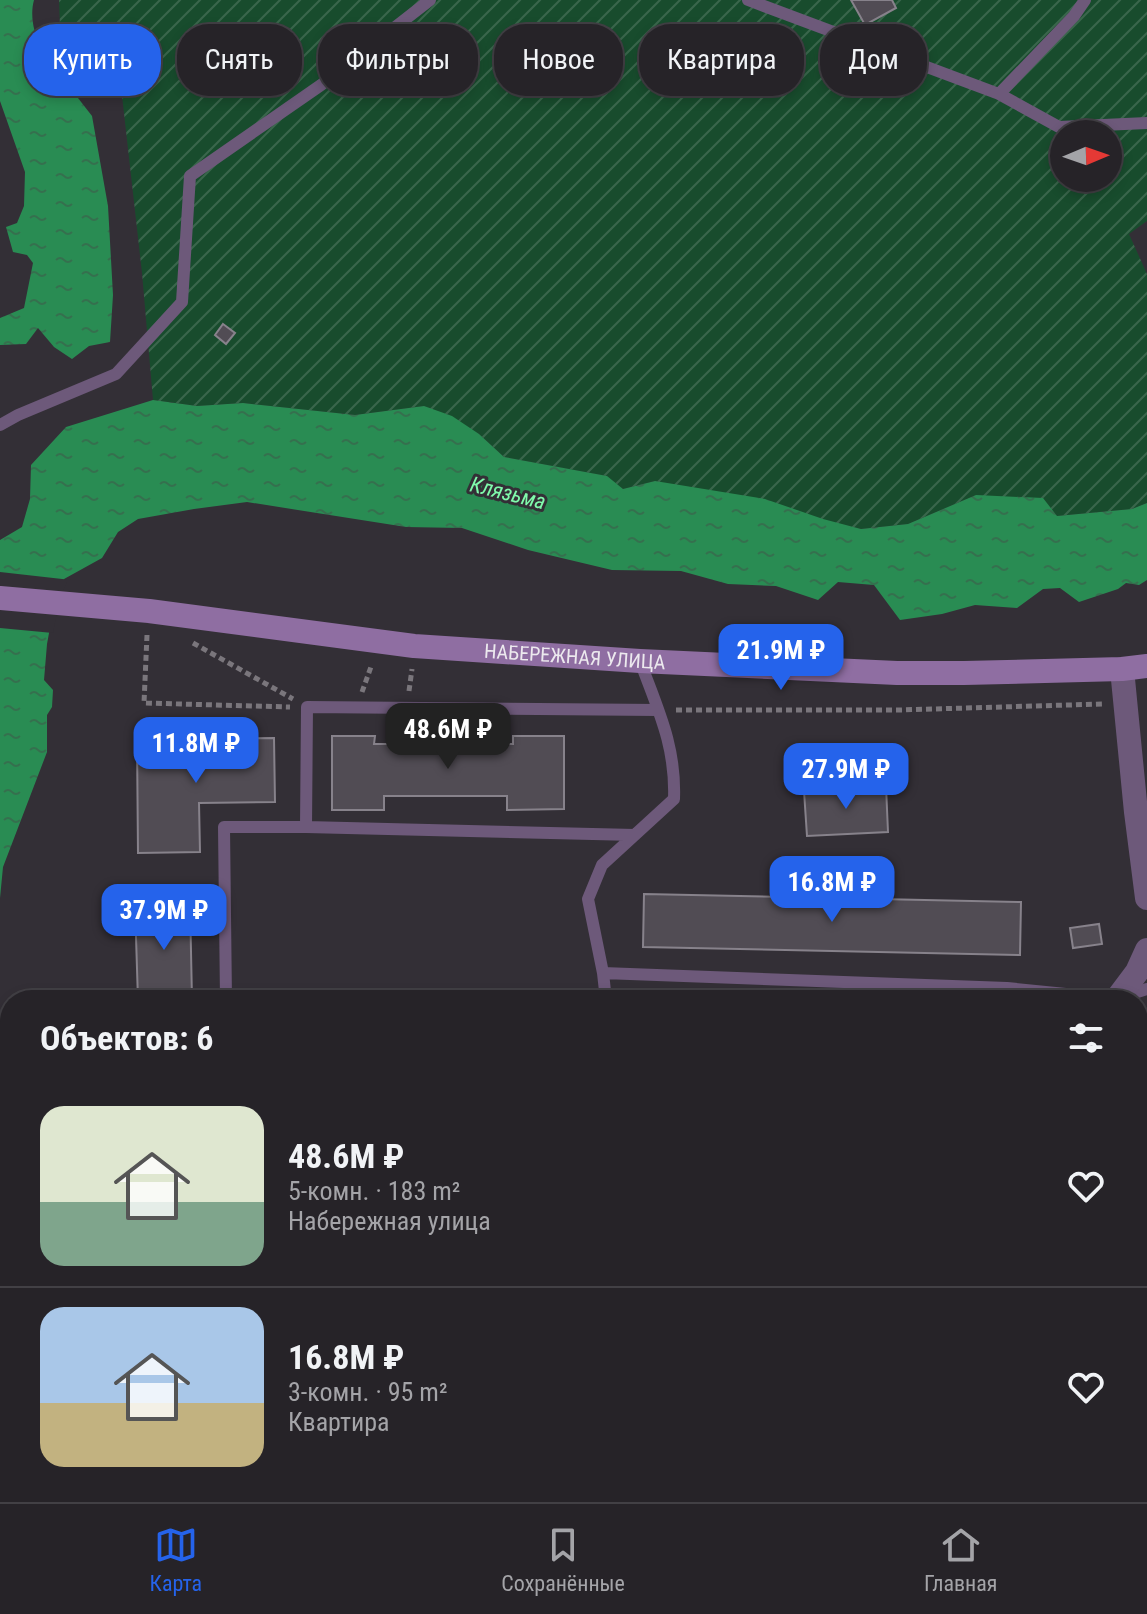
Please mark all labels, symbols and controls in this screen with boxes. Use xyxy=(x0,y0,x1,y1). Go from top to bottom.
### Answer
chip: Купить xyxy=(24,24,161,96)
chip: Снять xyxy=(177,24,302,96)
chip: Фильтры xyxy=(318,24,478,96)
chip: Новое xyxy=(494,24,623,96)
chip: Квартира xyxy=(639,24,804,96)
chip: Дом xyxy=(820,24,927,96)
north arrow xyxy=(1050,120,1122,192)
map controls xyxy=(1050,120,1122,192)
water label: Клязьма xyxy=(468,472,548,514)
pin: 21.9M ₽ xyxy=(707,624,855,692)
text: 21.9M ₽ xyxy=(737,635,825,665)
street label: НАБЕРЕЖНАЯ УЛИЦА xyxy=(483,639,666,674)
pin: 48.6M ₽ xyxy=(374,703,522,771)
text: 48.6M ₽ xyxy=(404,714,492,744)
pin: 11.8M ₽ xyxy=(122,717,270,785)
text: 11.8M ₽ xyxy=(152,728,240,758)
pin: 27.9M ₽ xyxy=(772,743,920,811)
text: 27.9M ₽ xyxy=(802,754,890,784)
pin: 16.8M ₽ xyxy=(758,856,906,924)
text: 16.8M ₽ xyxy=(788,867,876,897)
pin: 37.9M ₽ xyxy=(90,884,238,952)
text: 37.9M ₽ xyxy=(120,895,208,925)
icon: filters xyxy=(1064,1016,1108,1060)
text: Объектов: 6 xyxy=(40,1018,214,1058)
text: 48.6M ₽ xyxy=(288,1136,404,1176)
icon: home xyxy=(104,1138,200,1234)
icon: heart xyxy=(1064,1164,1108,1208)
text: 5-комн. · 183 m² xyxy=(288,1176,460,1206)
text: Набережная улица xyxy=(288,1206,491,1236)
text: 16.8M ₽ xyxy=(288,1337,404,1377)
icon: home xyxy=(104,1339,200,1435)
icon: heart xyxy=(1064,1365,1108,1409)
text: 3-комн. · 95 m² xyxy=(288,1377,448,1407)
text: Квартира xyxy=(288,1407,390,1437)
tab: Карта xyxy=(150,1523,202,1596)
tab: Сохранённые xyxy=(501,1523,625,1596)
tab: Главная xyxy=(924,1523,997,1596)

